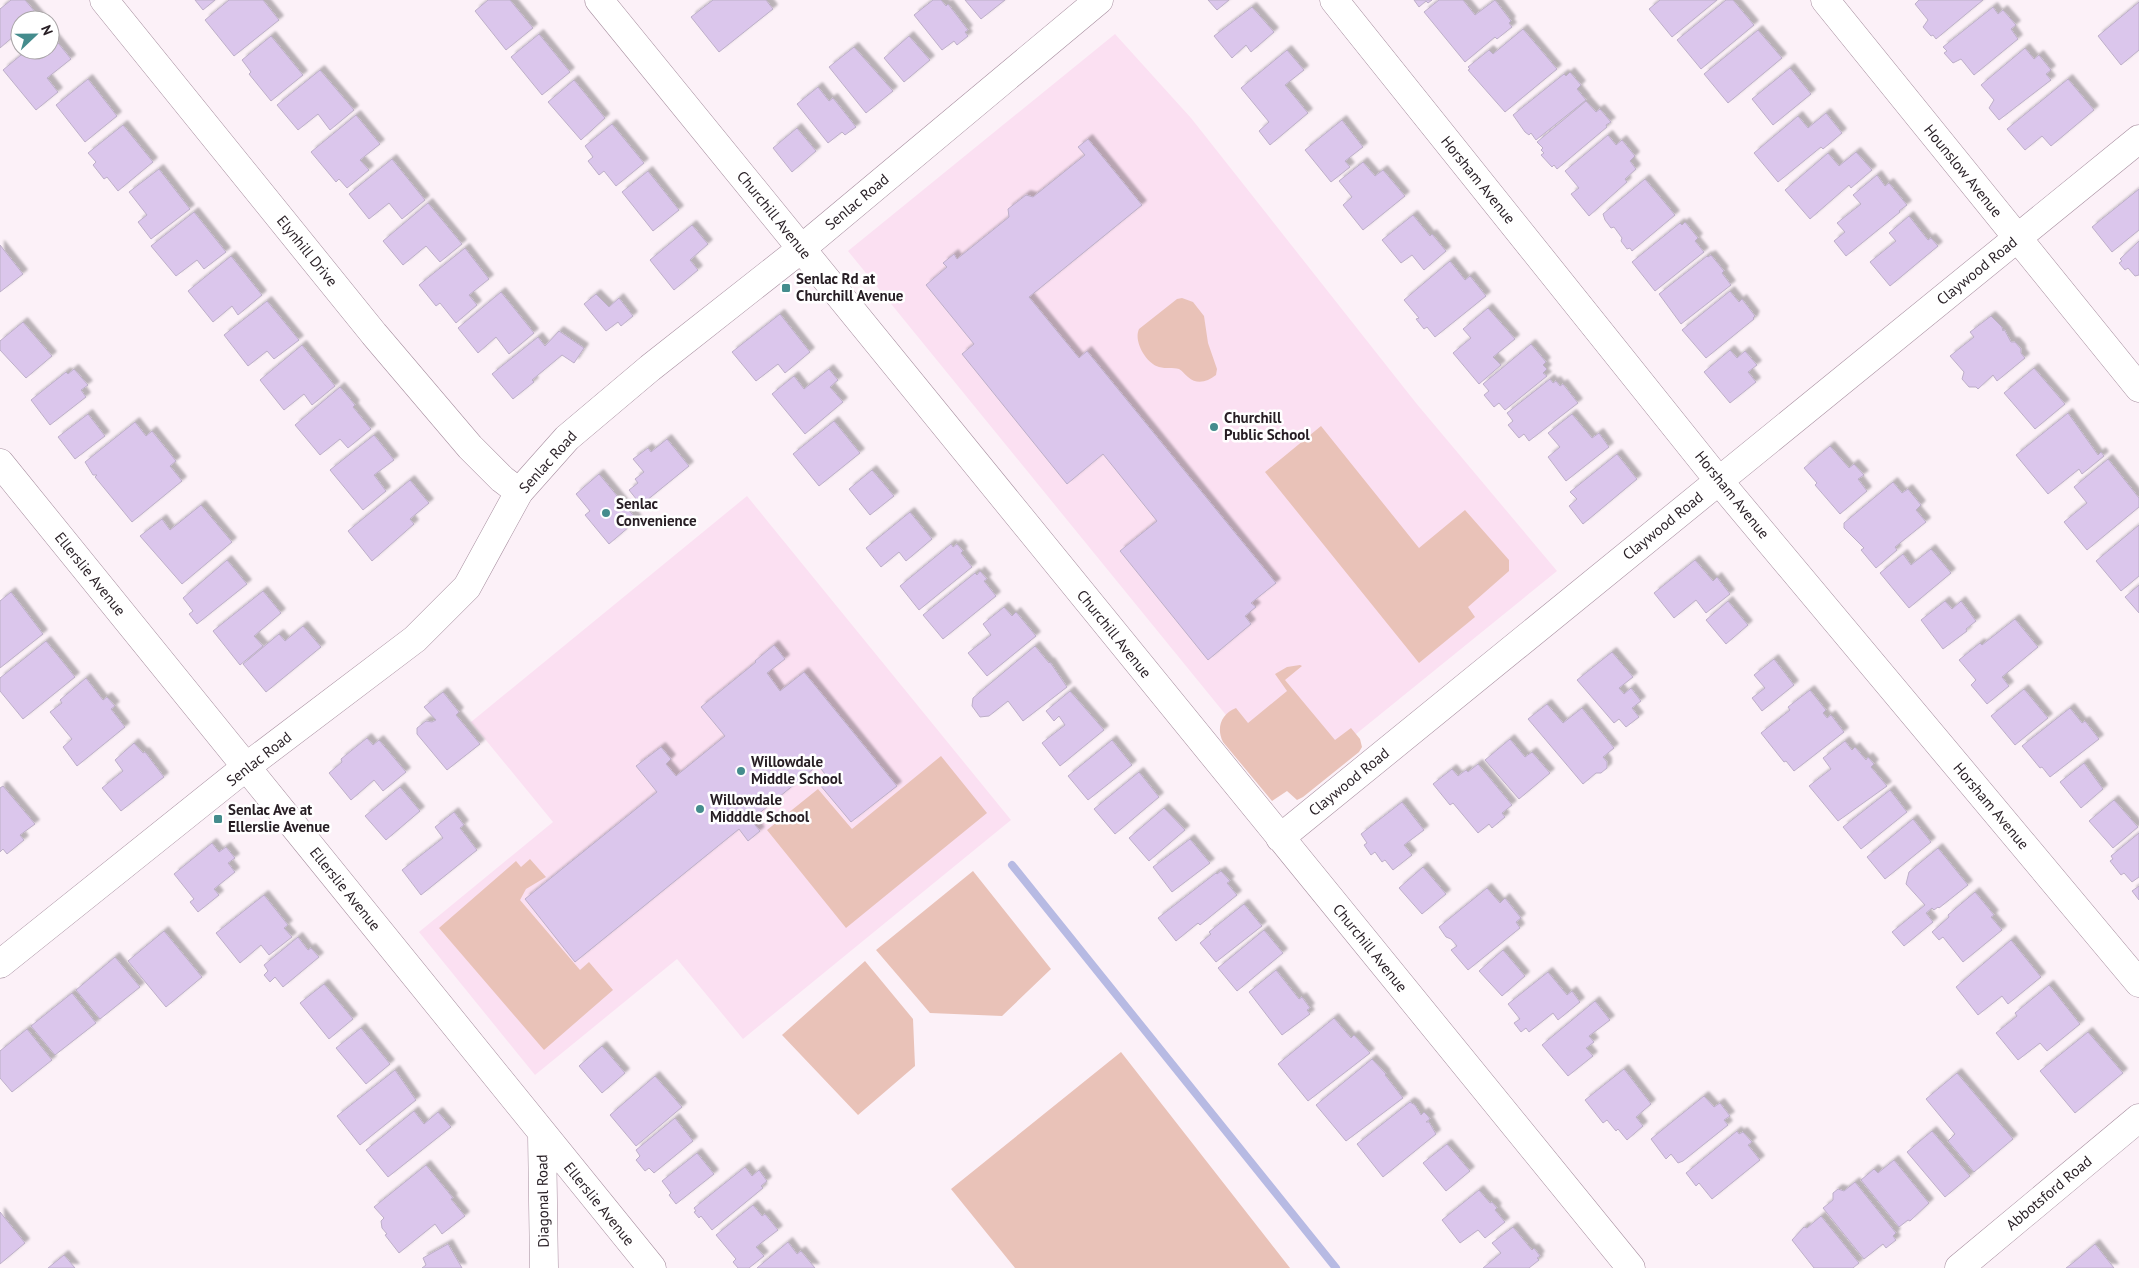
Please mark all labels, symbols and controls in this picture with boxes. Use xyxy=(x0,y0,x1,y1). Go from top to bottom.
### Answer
north arrow xyxy=(10,10,60,60)
text: N xyxy=(37,22,57,38)
street label: Hounslow Avenue xyxy=(1920,120,2007,221)
street label: Horsham Avenue xyxy=(1437,132,1520,228)
street label: Churchill Avenue xyxy=(733,167,816,263)
street label: Senlac Road xyxy=(821,169,893,234)
street label: Elynhill Drive xyxy=(273,211,342,290)
street label: Claywood Road xyxy=(1933,232,2021,309)
place label: Senlac Rd at Churchill Avenue xyxy=(796,269,904,305)
marker: Senlac Rd at Churchill Avenue xyxy=(780,282,792,294)
place label: Churchill Public School xyxy=(1224,408,1310,444)
marker: Churchill Public School xyxy=(1208,421,1220,433)
street label: Senlac Road xyxy=(515,426,581,497)
street label: Horsham Avenue xyxy=(1691,447,1774,543)
street label: Claywood Road xyxy=(1619,487,1707,564)
place label: Senlac Convenience xyxy=(616,494,697,530)
marker: Senlac Convenience xyxy=(600,507,612,519)
street label: Ellerslie Avenue xyxy=(51,528,130,619)
street label: Churchill Avenue xyxy=(1073,586,1156,682)
street label: Senlac Road xyxy=(222,727,295,790)
street label: Claywood Road xyxy=(1305,743,1393,820)
place label: Willowdale Middle School xyxy=(751,752,843,788)
street label: Horsham Avenue xyxy=(1949,758,2033,853)
marker: Willowdale Middle School xyxy=(735,765,747,777)
place label: Willowdale Midddle School xyxy=(710,790,810,826)
place label: Senlac Ave at Ellerslie Avenue xyxy=(228,800,330,836)
marker: Willowdale Midddle School xyxy=(694,803,706,815)
marker: Senlac Ave at Ellerslie Avenue xyxy=(212,813,224,825)
street label: Ellerslie Avenue xyxy=(306,843,385,934)
street label: Churchill Avenue xyxy=(1329,900,1412,996)
street label: Abbotsford Road xyxy=(2002,1151,2095,1234)
street label: Diagonal Road xyxy=(532,1154,553,1248)
street label: Ellerslie Avenue xyxy=(560,1158,639,1249)

